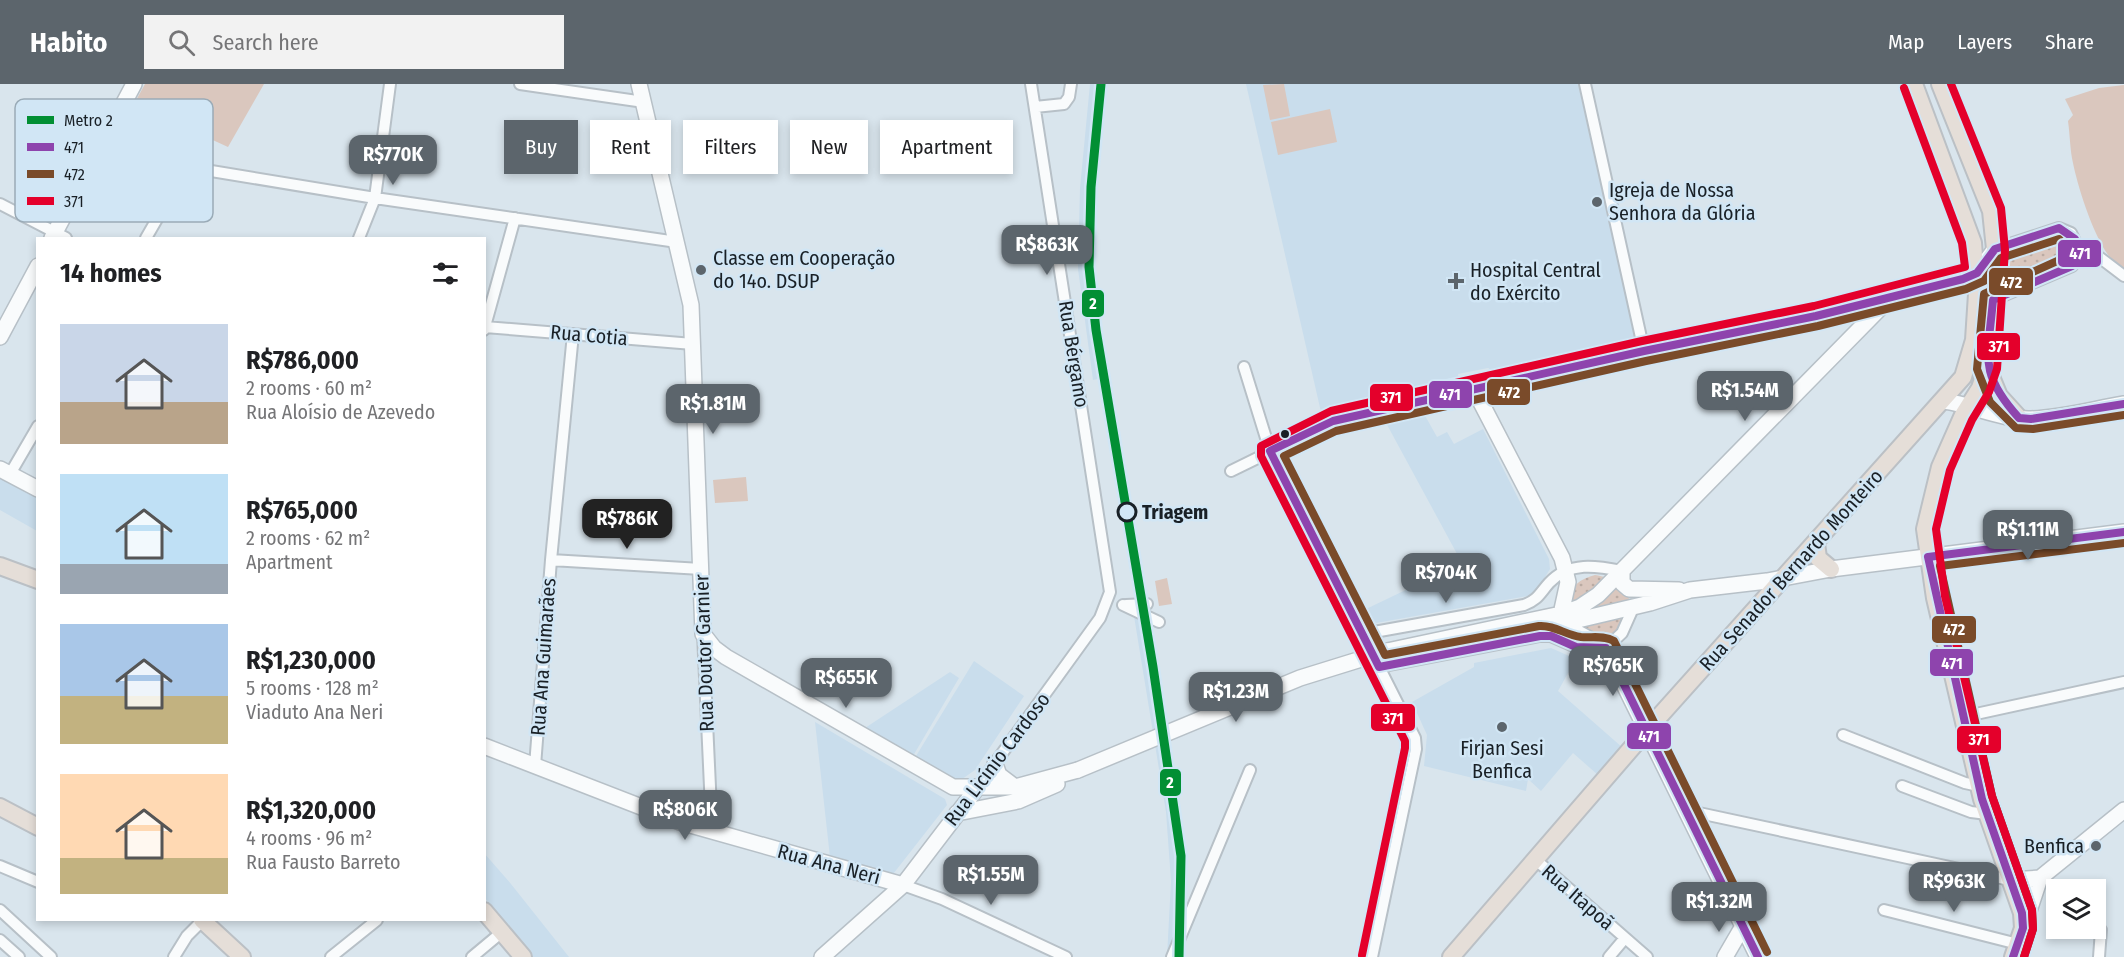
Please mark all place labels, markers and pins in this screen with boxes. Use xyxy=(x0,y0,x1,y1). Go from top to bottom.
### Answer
pin: R$770K xyxy=(344,135,442,186)
place label: Igreja de Nossa Senhora da Glória xyxy=(1609,178,1755,225)
marker: Igreja de Nossa Senhora da Glória xyxy=(1590,195,1604,209)
pin: R$863K xyxy=(998,225,1096,276)
place label: Classe em Cooperação do 14o. DSUP xyxy=(713,246,895,293)
place label: Hospital Central do Exército xyxy=(1470,258,1601,305)
marker: Classe em Cooperação do 14o. DSUP xyxy=(694,263,708,277)
marker: Hospital Central do Exército xyxy=(1447,272,1465,290)
pin: R$1.54M xyxy=(1690,371,1800,422)
pin: R$1.81M xyxy=(658,384,768,435)
unlabelled marker xyxy=(1279,428,1291,440)
pin: R$786K xyxy=(578,499,676,550)
place label: Triagem xyxy=(1142,500,1208,524)
marker: Triagem xyxy=(1117,502,1137,522)
pin: R$1.11M xyxy=(1973,510,2083,561)
pin: R$704K xyxy=(1397,553,1495,604)
pin: R$765K xyxy=(1564,646,1662,697)
pin: R$655K xyxy=(797,658,895,709)
pin: R$1.23M xyxy=(1181,672,1291,723)
marker: Firjan Sesi Benfica xyxy=(1495,720,1509,734)
place label: Firjan Sesi Benfica xyxy=(1460,736,1544,783)
pin: R$806K xyxy=(636,790,734,841)
place label: Benfica xyxy=(2024,834,2084,858)
marker: Benfica xyxy=(2089,839,2103,853)
pin: R$1.55M xyxy=(936,855,1046,906)
pin: R$963K xyxy=(1905,862,2003,913)
pin: R$1.32M xyxy=(1664,882,1774,933)

